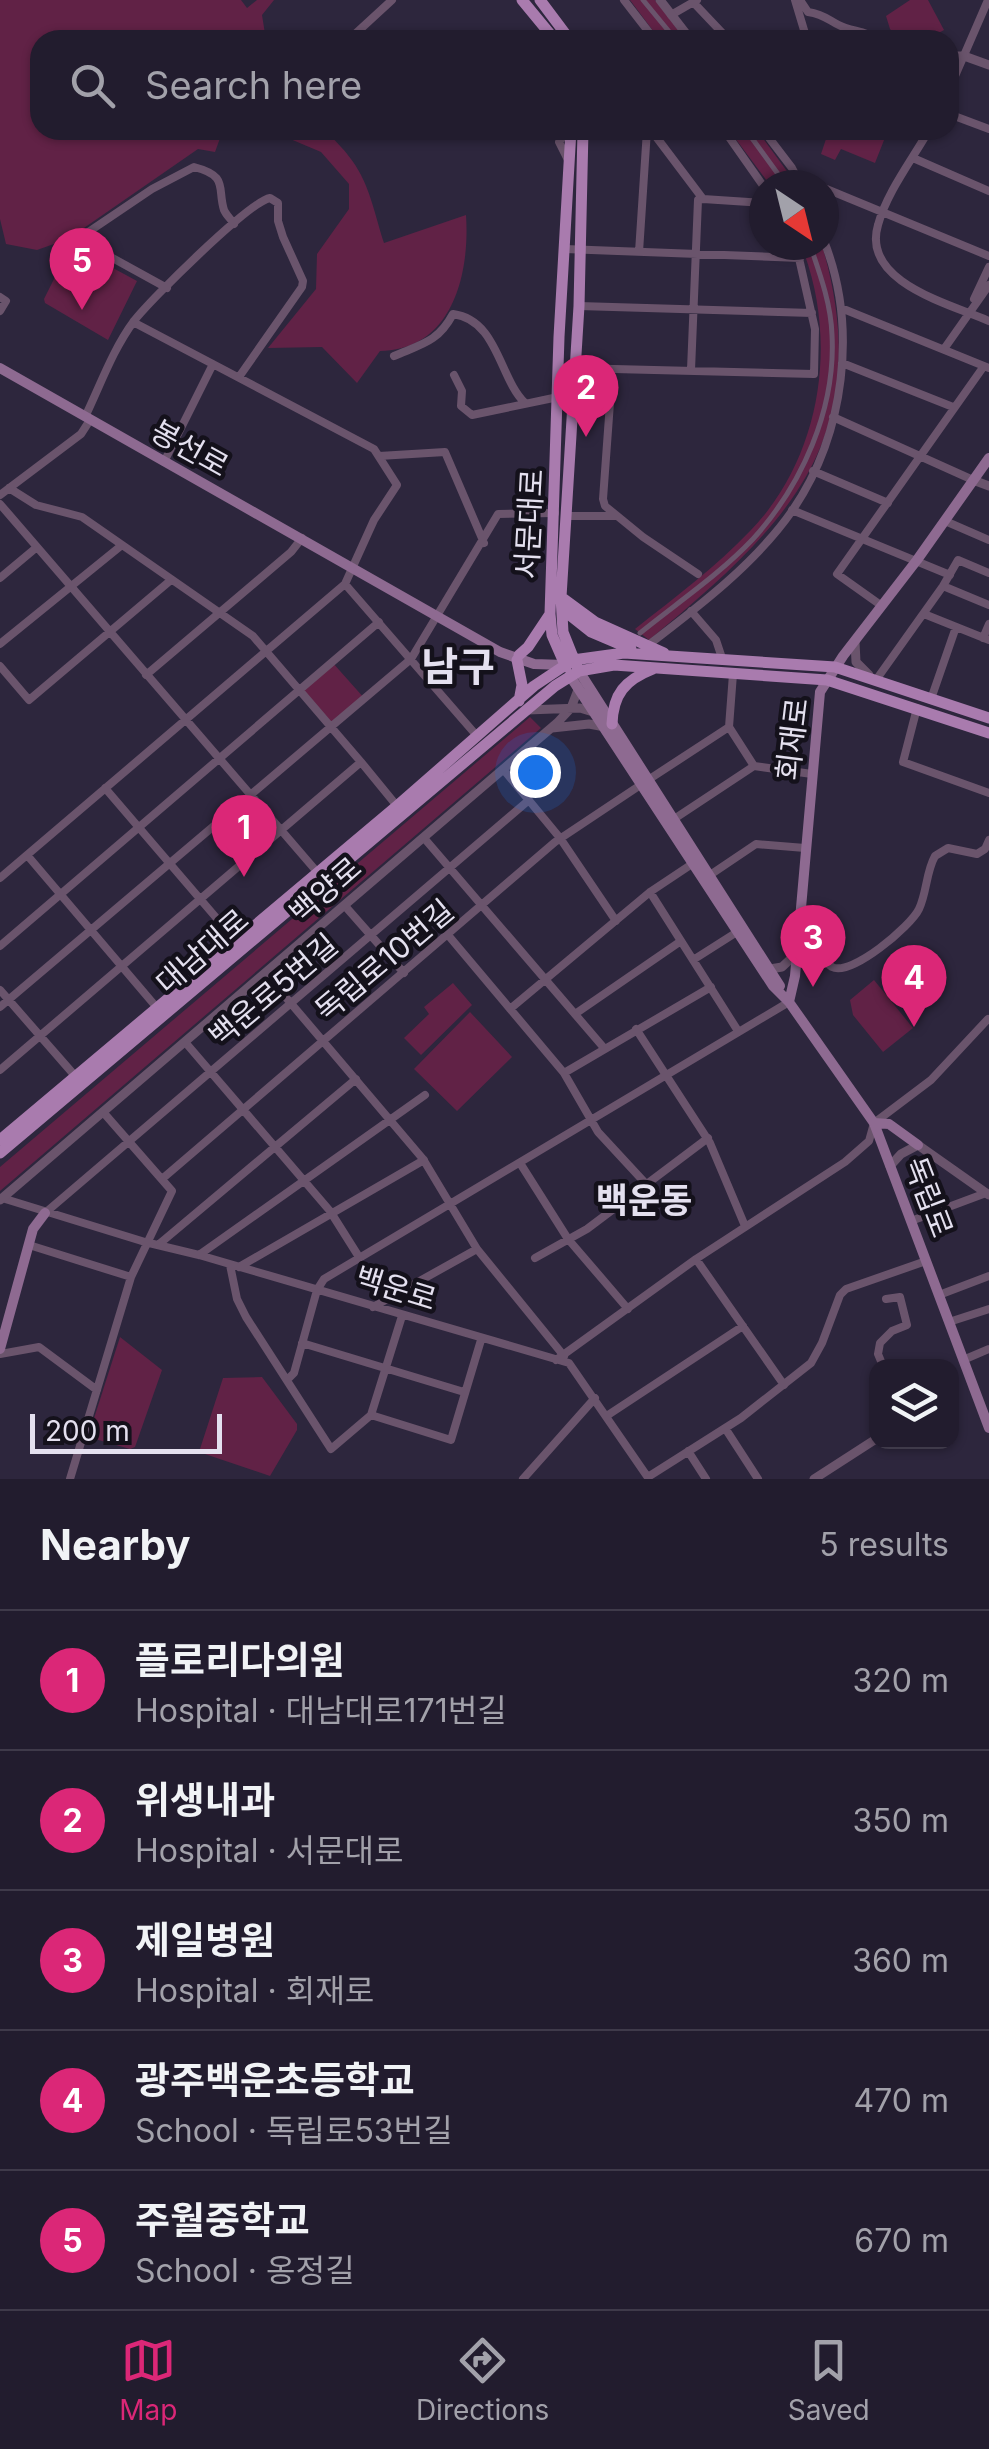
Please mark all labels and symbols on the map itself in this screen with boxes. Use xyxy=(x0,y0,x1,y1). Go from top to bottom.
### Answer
north arrow xyxy=(749,170,839,260)
pin: 5 xyxy=(49,228,114,310)
pin: 2 xyxy=(554,354,618,437)
street label: 봉선로 xyxy=(145,412,235,484)
street label: 서문대로 xyxy=(508,468,550,580)
district label: 남구 xyxy=(421,642,495,691)
street label: 회재로 xyxy=(769,696,815,782)
your location xyxy=(510,747,561,798)
pin: 1 xyxy=(212,794,276,877)
street label: 백양로 xyxy=(282,849,368,931)
street label: 독립로10번길 xyxy=(308,892,460,1028)
street label: 대남대로 xyxy=(149,901,255,1001)
pin: 3 xyxy=(780,904,846,987)
street label: 백운로5번길 xyxy=(202,926,344,1054)
pin: 4 xyxy=(882,944,946,1027)
street label: 독립로 xyxy=(897,1152,961,1242)
district label: 백운동 xyxy=(596,1179,692,1221)
street label: 백운로 xyxy=(351,1259,441,1317)
scale bar xyxy=(30,1409,222,1454)

